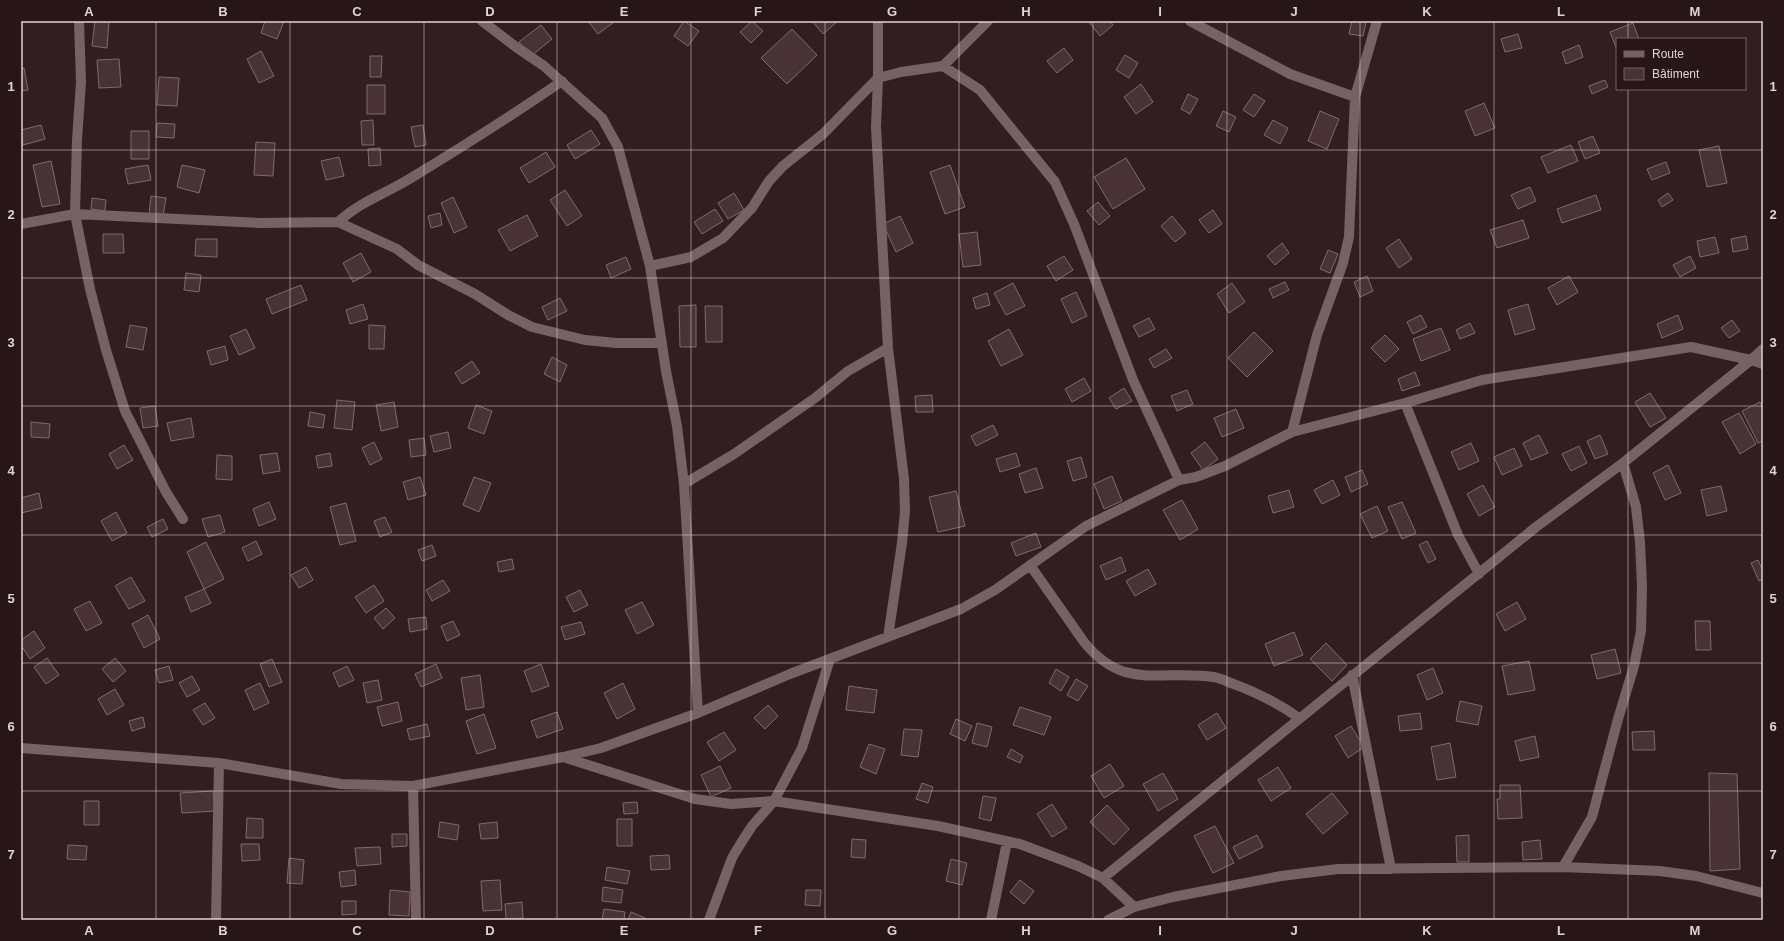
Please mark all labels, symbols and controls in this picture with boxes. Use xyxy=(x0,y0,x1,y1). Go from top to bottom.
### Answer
text: A xyxy=(84,4,94,19)
text: B xyxy=(218,4,228,19)
text: C xyxy=(352,4,362,19)
text: D xyxy=(485,4,495,19)
text: E xyxy=(620,4,629,19)
text: F xyxy=(754,4,762,19)
text: G xyxy=(887,4,897,19)
text: H xyxy=(1021,4,1031,19)
text: I xyxy=(1158,4,1162,19)
text: J xyxy=(1290,4,1298,19)
text: K xyxy=(1422,4,1432,19)
text: L xyxy=(1557,4,1565,19)
text: M xyxy=(1690,4,1700,19)
legend xyxy=(1616,38,1746,90)
text: Route xyxy=(1652,47,1684,61)
text: Bâtiment xyxy=(1652,67,1700,81)
text: 1 xyxy=(7,79,15,94)
text: 1 xyxy=(1769,79,1777,94)
text: 2 xyxy=(7,207,15,222)
text: 2 xyxy=(1769,207,1777,222)
text: 3 xyxy=(7,335,15,350)
text: 3 xyxy=(1769,335,1777,350)
text: 4 xyxy=(7,463,15,478)
text: 4 xyxy=(1769,463,1777,478)
text: 5 xyxy=(7,591,15,606)
text: 5 xyxy=(1769,591,1777,606)
text: 6 xyxy=(7,719,15,734)
text: 6 xyxy=(1769,719,1777,734)
text: 7 xyxy=(7,847,15,862)
text: 7 xyxy=(1769,847,1777,862)
text: A xyxy=(84,923,94,938)
text: B xyxy=(218,923,228,938)
text: C xyxy=(352,923,362,938)
text: D xyxy=(485,923,495,938)
text: E xyxy=(620,923,629,938)
text: F xyxy=(754,923,762,938)
text: G xyxy=(887,923,897,938)
text: H xyxy=(1021,923,1031,938)
text: I xyxy=(1158,923,1162,938)
text: J xyxy=(1290,923,1298,938)
text: K xyxy=(1422,923,1432,938)
text: L xyxy=(1557,923,1565,938)
text: M xyxy=(1690,923,1700,938)

